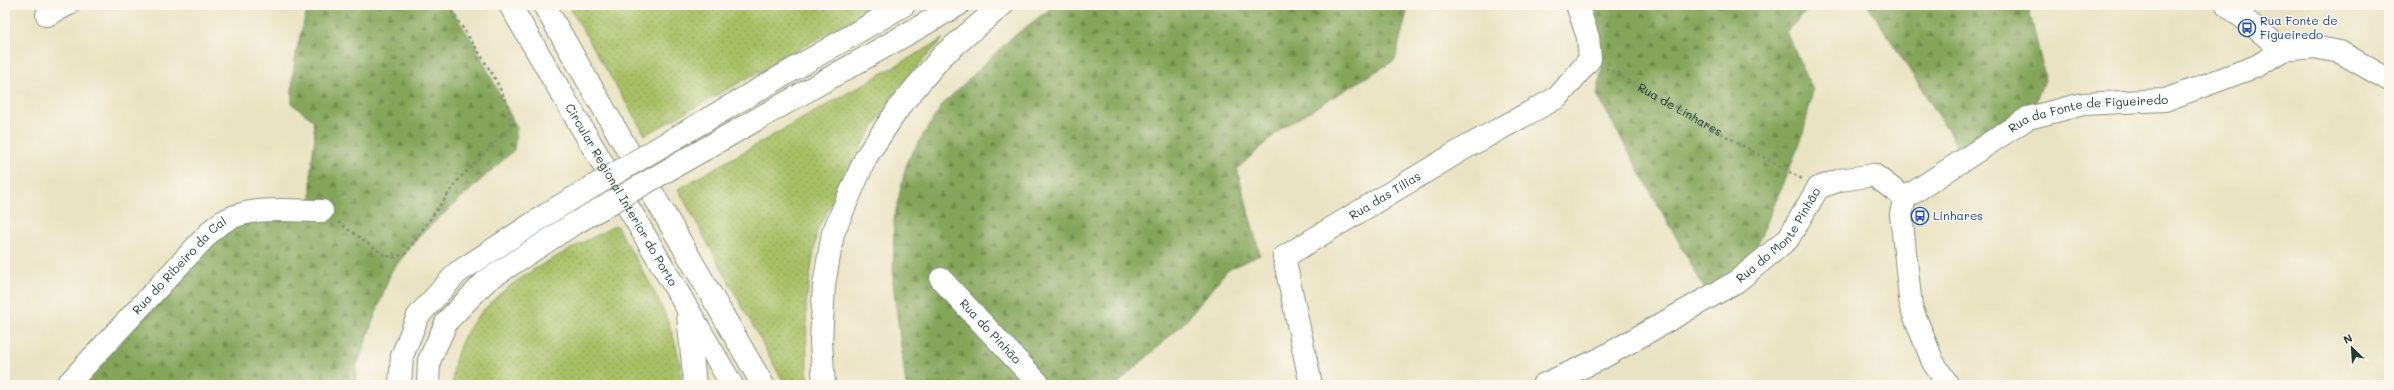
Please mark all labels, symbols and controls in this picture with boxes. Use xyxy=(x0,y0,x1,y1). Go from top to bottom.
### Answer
place label: Rua Fonte de Figueiredo xyxy=(2260,12,2338,42)
bus stop icon: Rua Fonte de Figueiredo xyxy=(2237,18,2257,38)
street label: Rua de Linhares xyxy=(1635,79,1726,139)
street label: Rua da Fonte de Figueiredo xyxy=(2005,91,2169,136)
street label: Circular Regional Interior do Porto xyxy=(562,100,681,289)
street label: Rua das Tílias xyxy=(1346,167,1424,223)
street label: Rua do Monte Pinhão xyxy=(1732,184,1824,286)
bus stop icon: Linhares xyxy=(1910,206,1930,226)
place label: Linhares xyxy=(1933,207,1983,223)
street label: Rua do Ribeiro da Cal xyxy=(128,213,229,317)
street label: Rua do Pinhão xyxy=(957,295,1025,367)
north arrow xyxy=(2332,328,2372,368)
text: N xyxy=(2341,330,2355,347)

